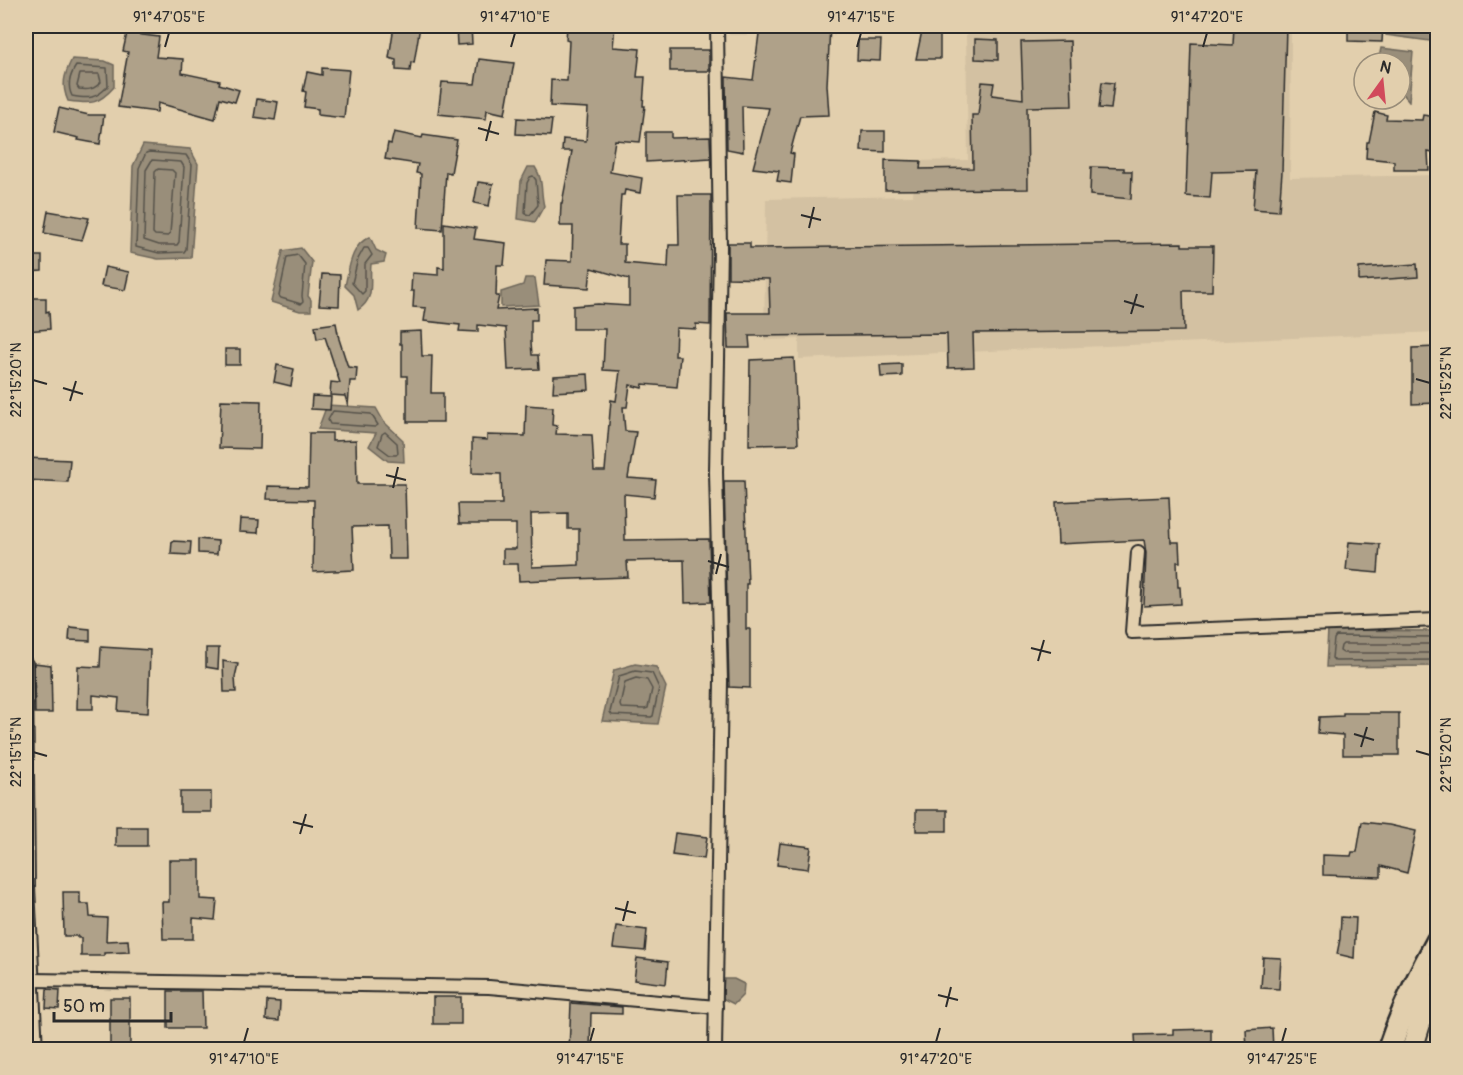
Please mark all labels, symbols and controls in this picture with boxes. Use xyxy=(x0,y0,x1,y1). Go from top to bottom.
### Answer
text: 91°47'05"E xyxy=(133,8,205,27)
text: 91°47'10"E xyxy=(480,8,550,27)
text: 91°47'15"E xyxy=(827,8,895,27)
text: 91°47'20"E xyxy=(1171,8,1243,27)
north arrow xyxy=(1352,51,1412,111)
text: N xyxy=(1378,56,1394,79)
text: 22°15'20"N xyxy=(7,342,26,418)
text: 22°15'25"N xyxy=(1437,346,1456,420)
text: 22°15'15"N xyxy=(7,717,26,787)
text: 22°15'20"N xyxy=(1437,717,1456,793)
scale bar xyxy=(54,985,171,1023)
text: 50 m xyxy=(63,995,105,1018)
text: 91°47'10"E xyxy=(209,1050,279,1069)
text: 91°47'15"E xyxy=(556,1050,624,1069)
text: 91°47'20"E xyxy=(900,1050,972,1069)
text: 91°47'25"E xyxy=(1247,1050,1317,1069)

